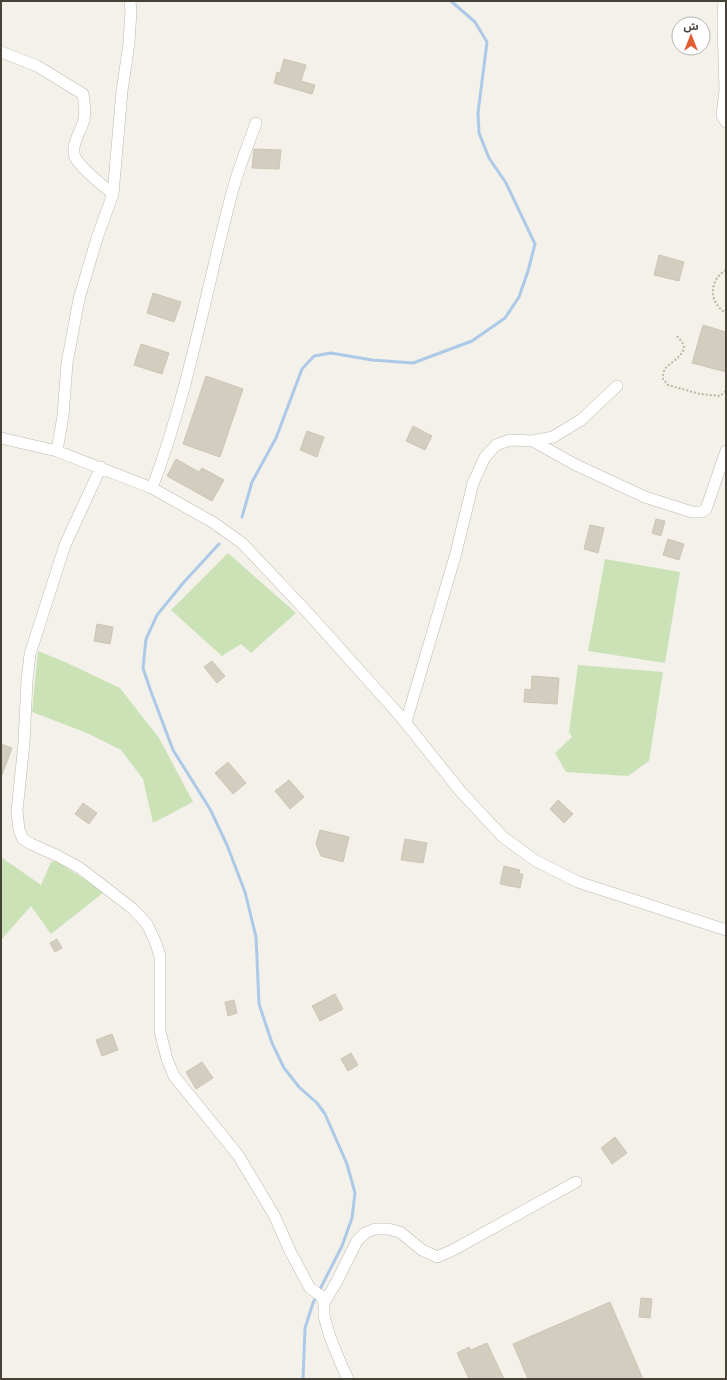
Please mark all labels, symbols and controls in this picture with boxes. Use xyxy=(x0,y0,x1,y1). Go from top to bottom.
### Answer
north arrow xyxy=(671,16,711,56)
text: ش xyxy=(683,20,699,33)

